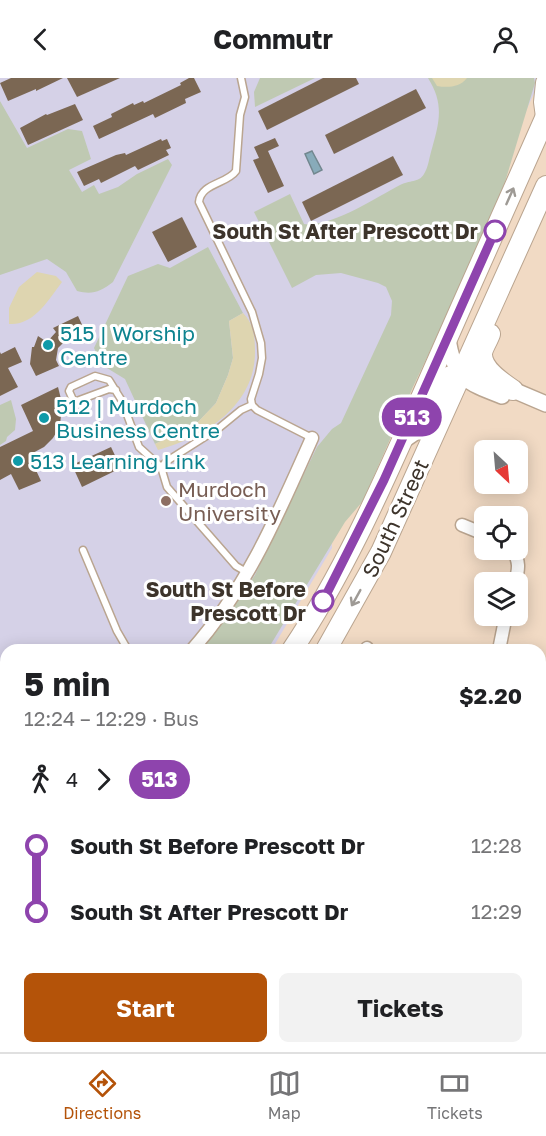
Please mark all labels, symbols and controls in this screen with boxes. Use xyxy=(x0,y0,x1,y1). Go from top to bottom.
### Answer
icon: back xyxy=(24,23,57,56)
text: Commutr xyxy=(213,23,333,55)
icon: person xyxy=(489,23,522,56)
one-way arrow xyxy=(505,188,517,206)
place label: South St After Prescott Dr xyxy=(212,218,478,244)
marker: South St After Prescott Dr xyxy=(484,220,506,242)
place label: 515 | Worship Centre xyxy=(60,320,195,370)
marker: 515 | Worship Centre xyxy=(41,338,55,352)
place label: 512 | Murdoch Business Centre xyxy=(56,393,220,443)
line badge: 513 xyxy=(378,398,446,436)
text: 513 xyxy=(394,404,430,430)
marker: 512 | Murdoch Business Centre xyxy=(37,411,51,425)
north arrow xyxy=(474,440,528,494)
map controls xyxy=(474,440,528,626)
place label: 513 Learning Link xyxy=(30,448,206,474)
marker: 513 Learning Link xyxy=(11,454,25,468)
street label: South Street xyxy=(356,455,434,581)
place label: Murdoch University xyxy=(178,476,281,526)
marker: Murdoch University xyxy=(159,494,173,508)
button: locate xyxy=(474,506,528,560)
button: layers xyxy=(474,572,528,626)
place label: South St Before Prescott Dr xyxy=(145,576,306,626)
one-way arrow xyxy=(350,589,362,606)
marker: South St Before Prescott Dr xyxy=(312,590,334,612)
text: 5 min xyxy=(24,664,110,703)
text: $2.20 xyxy=(459,682,522,709)
text: 12:24 – 12:29 · Bus xyxy=(24,706,199,730)
icon: walk xyxy=(24,763,57,796)
icon: forward xyxy=(87,763,120,796)
text: 513 xyxy=(141,766,178,792)
text: 4 xyxy=(66,767,78,791)
text: South St Before Prescott Dr xyxy=(70,832,365,859)
text: 12:28 xyxy=(471,833,522,857)
text: South St After Prescott Dr xyxy=(70,898,348,925)
text: 12:29 xyxy=(471,899,522,923)
button: Start xyxy=(24,973,267,1042)
button: Tickets xyxy=(279,973,522,1042)
tab: Directions xyxy=(63,1067,141,1123)
tab: Map xyxy=(268,1067,301,1123)
tab: Tickets xyxy=(427,1067,483,1123)

